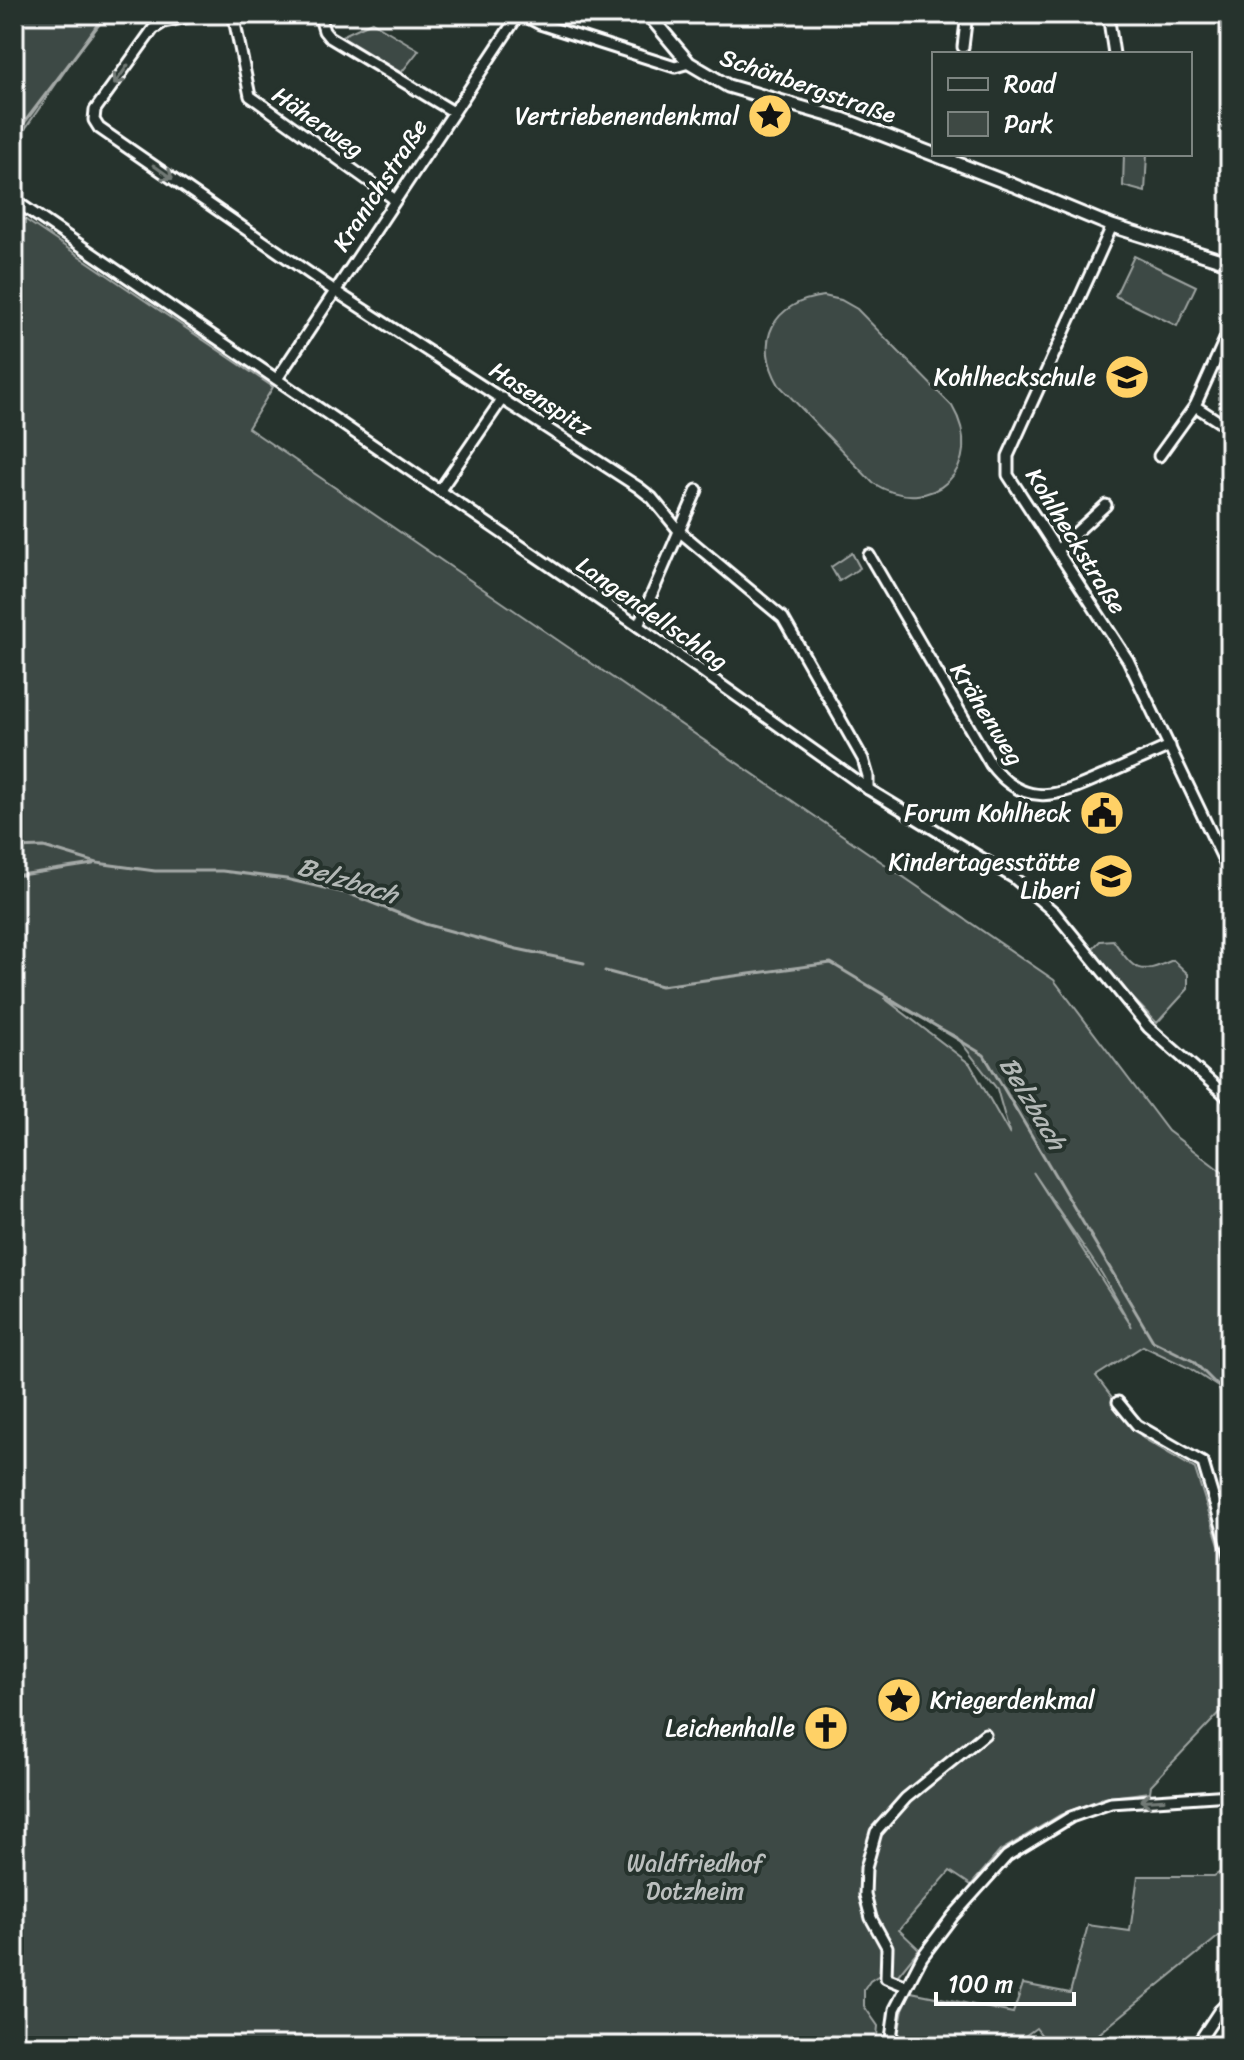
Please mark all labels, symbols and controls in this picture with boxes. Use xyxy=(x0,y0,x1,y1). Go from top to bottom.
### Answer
street label: Schönbergstraße xyxy=(714,36,902,136)
legend xyxy=(932,52,1192,156)
one-way arrow xyxy=(113,63,129,85)
text: Road xyxy=(1004,63,1058,105)
street label: Häherweg xyxy=(263,75,373,169)
place icon: Vertriebenendenkmal xyxy=(746,92,794,140)
place label: Vertriebenendenkmal xyxy=(515,95,740,137)
text: Park xyxy=(1004,103,1053,145)
street label: Kranichstraße xyxy=(321,110,439,260)
one-way arrow xyxy=(152,164,174,180)
street label: Hasenspitz xyxy=(481,350,602,449)
school or university icon: Kohlheckschule xyxy=(1103,353,1151,401)
place label: Kohlheckschule xyxy=(934,356,1096,398)
street label: Kohlheckstraße xyxy=(1014,459,1138,623)
street label: Langendellschlag xyxy=(567,545,737,681)
street label: Krähenweg xyxy=(939,654,1035,774)
public building icon: Forum Kohlheck xyxy=(1078,789,1126,837)
place label: Forum Kohlheck xyxy=(904,792,1071,834)
place label: Kindertagesstätte Liberi xyxy=(888,841,1080,911)
water label: Belzbach xyxy=(292,843,406,918)
school or university icon: Kindertagesstätte Liberi xyxy=(1087,852,1135,900)
water label: Belzbach xyxy=(987,1047,1080,1161)
place icon: Kriegerdenkmal xyxy=(875,1676,923,1724)
place label: Kriegerdenkmal xyxy=(930,1679,1096,1721)
church icon: Leichenhalle xyxy=(802,1704,850,1752)
place label: Leichenhalle xyxy=(665,1707,795,1749)
one-way arrow xyxy=(1139,1792,1166,1807)
park label: Waldfriedhof Dotzheim xyxy=(627,1842,767,1912)
scale bar xyxy=(936,1956,1074,2006)
text: 100 m xyxy=(948,1963,1013,2005)

